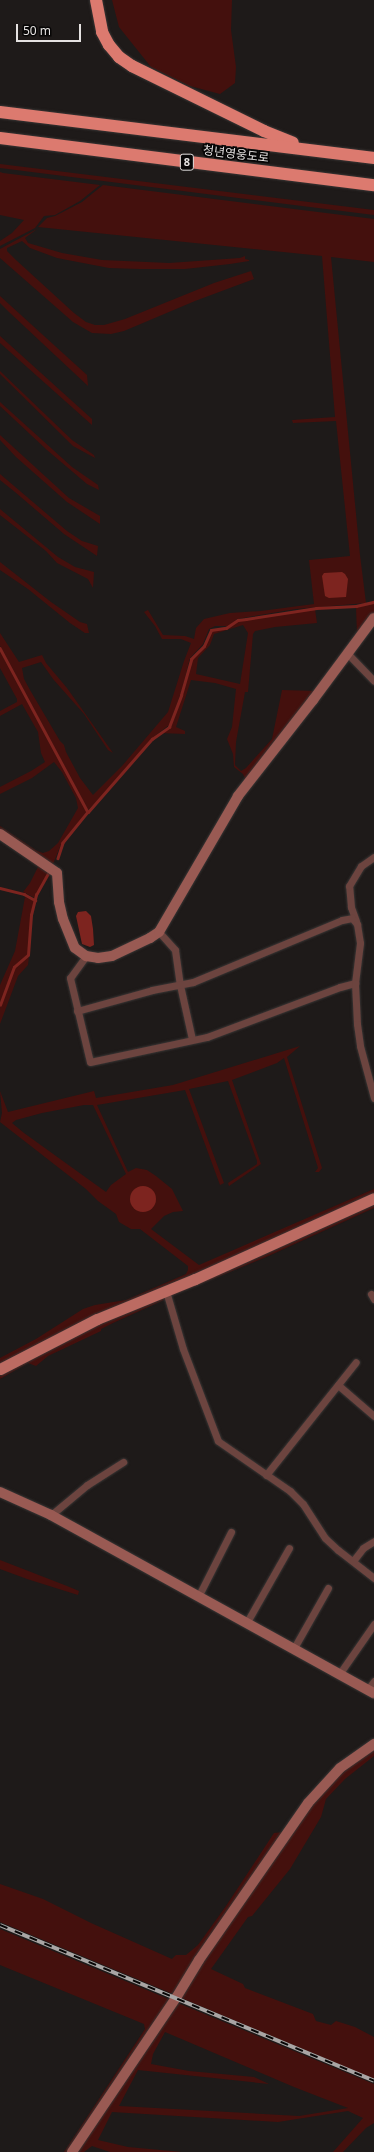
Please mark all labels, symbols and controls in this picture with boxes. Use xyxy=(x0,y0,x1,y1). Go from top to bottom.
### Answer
scale bar xyxy=(18,16,83,42)
text: 50 m xyxy=(23,22,51,39)
street label: 청년영웅도로 xyxy=(202,143,270,165)
road number: 8 xyxy=(179,153,195,171)

